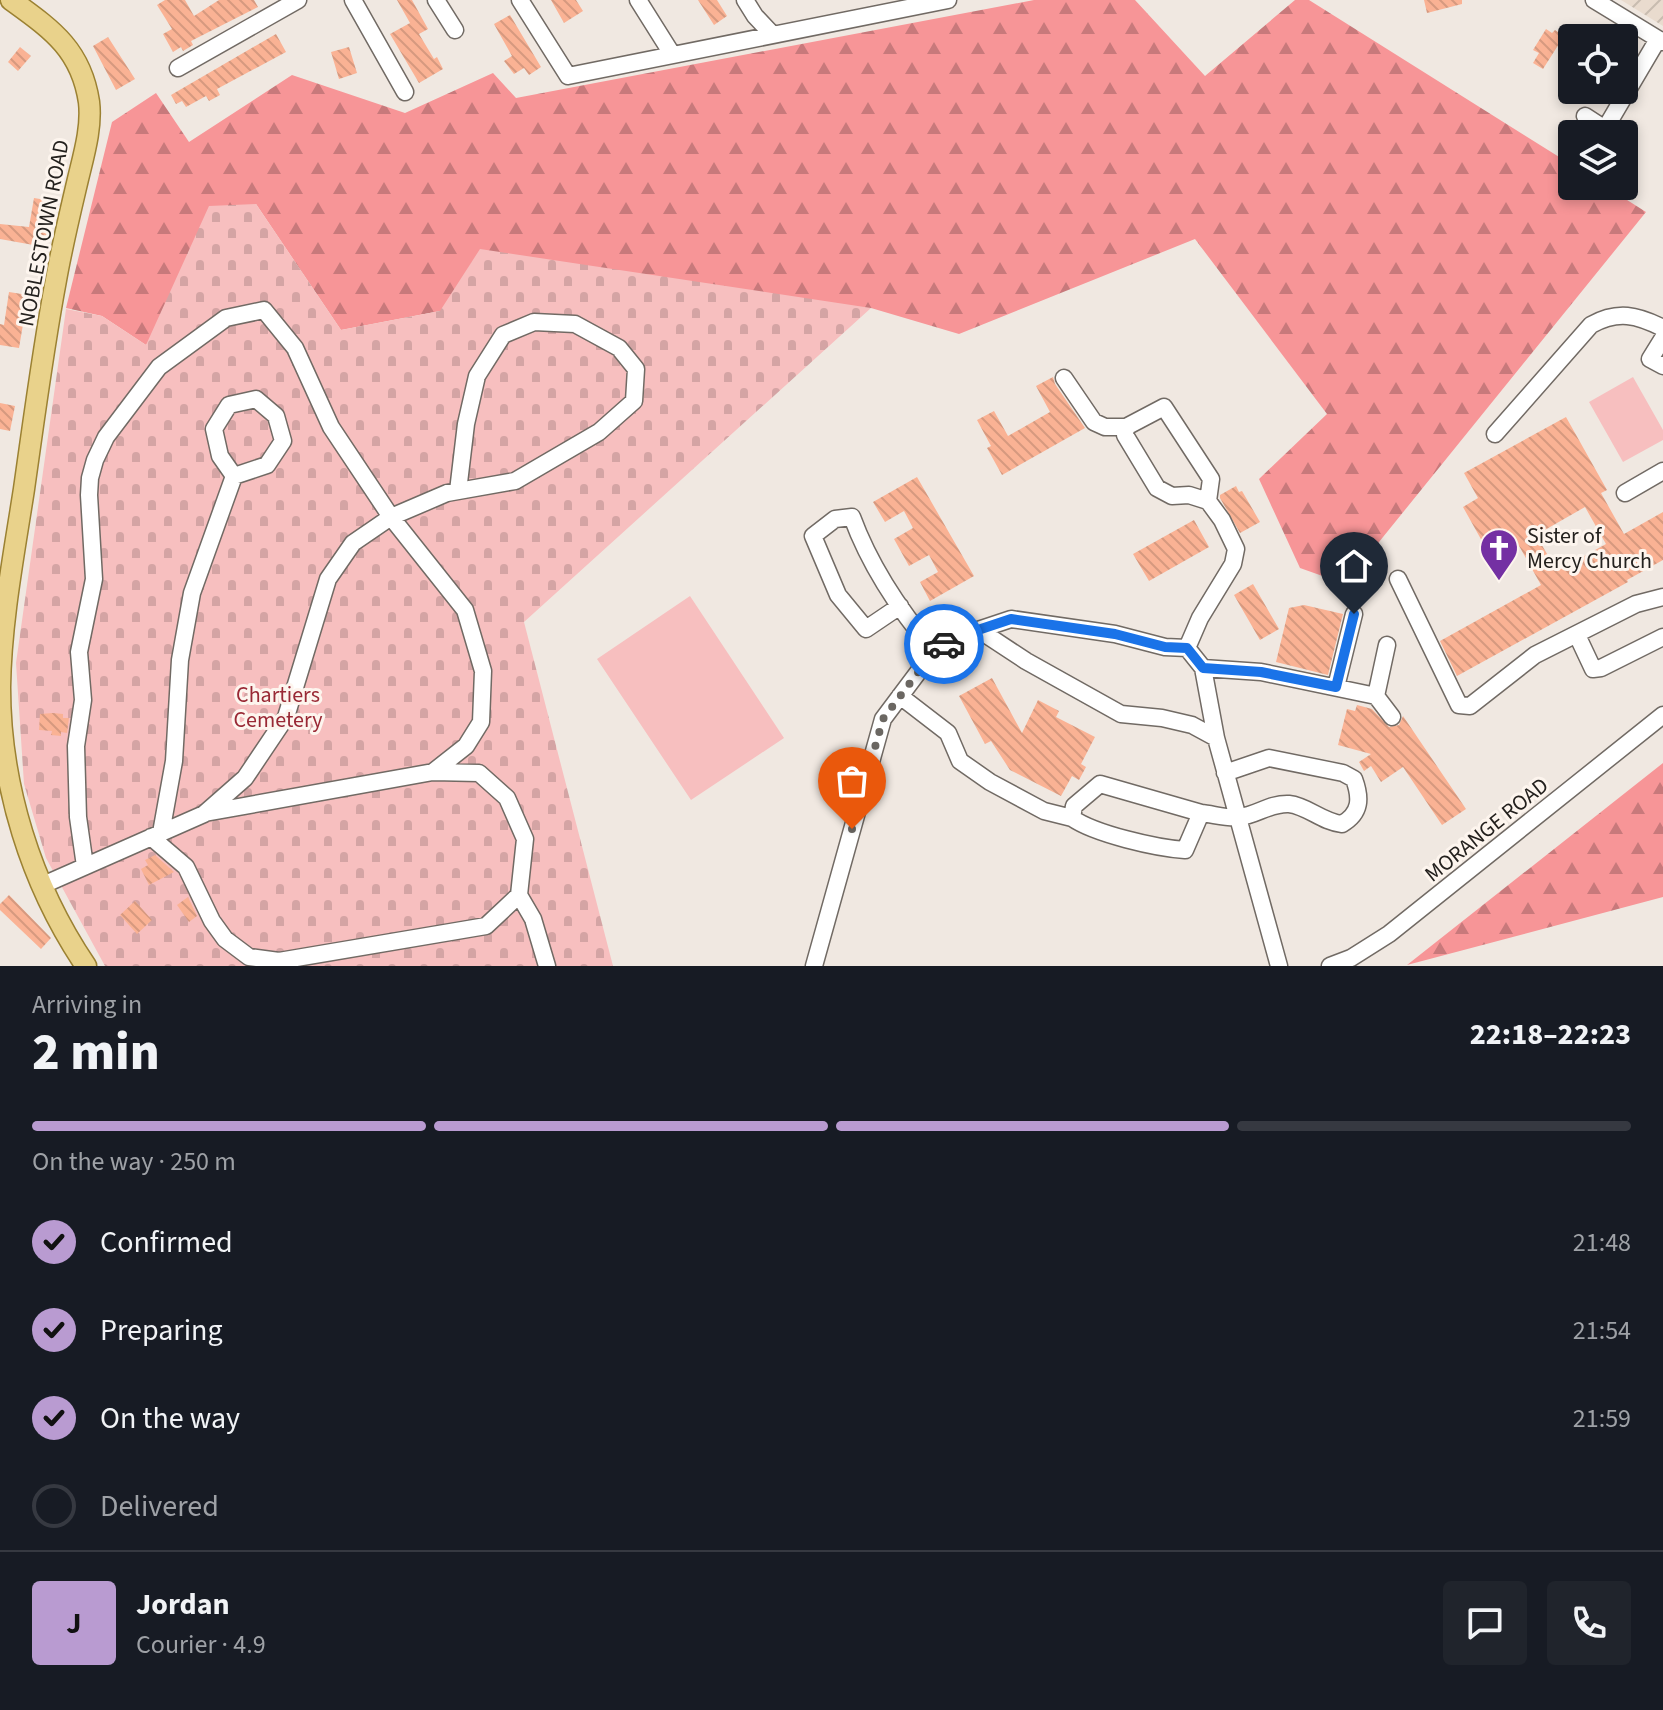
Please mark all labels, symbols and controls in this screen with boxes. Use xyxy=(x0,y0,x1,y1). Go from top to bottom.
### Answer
map controls xyxy=(1558,24,1638,200)
button: locate xyxy=(1558,24,1638,104)
button: layers xyxy=(1558,120,1638,200)
street label: NOBLESTOWN ROAD xyxy=(10,137,78,329)
place label: Sister of Mercy Church xyxy=(1527,520,1652,577)
church icon: Sister of Mercy Church xyxy=(1478,527,1520,582)
pin xyxy=(1320,532,1388,614)
icon: home xyxy=(1332,544,1376,588)
courier xyxy=(904,604,984,684)
icon: car xyxy=(922,622,966,666)
park label: Chartiers Cemetery xyxy=(234,679,323,736)
pin xyxy=(818,747,886,829)
icon: bag xyxy=(830,759,874,803)
street label: MORANGE ROAD xyxy=(1418,770,1555,890)
text: Arriving in xyxy=(32,986,142,1023)
text: 22:18–22:23 xyxy=(1470,1013,1631,1056)
text: 2 min xyxy=(32,1016,160,1090)
text: On the way · 250 m xyxy=(32,1143,236,1180)
icon: check xyxy=(32,1220,76,1264)
text: Confirmed xyxy=(100,1221,233,1264)
text: 21:48 xyxy=(1573,1224,1631,1261)
icon: check xyxy=(32,1308,76,1352)
text: Preparing xyxy=(100,1309,223,1352)
text: 21:54 xyxy=(1573,1312,1631,1349)
icon: check xyxy=(32,1396,76,1440)
text: On the way xyxy=(100,1397,240,1440)
text: 21:59 xyxy=(1573,1400,1631,1437)
text: Delivered xyxy=(100,1485,219,1528)
button: chat xyxy=(1443,1581,1527,1665)
button: phone xyxy=(1547,1581,1631,1665)
text: Jordan xyxy=(136,1583,230,1626)
text: J xyxy=(66,1602,82,1645)
text: Courier · 4.9 xyxy=(136,1626,266,1663)

